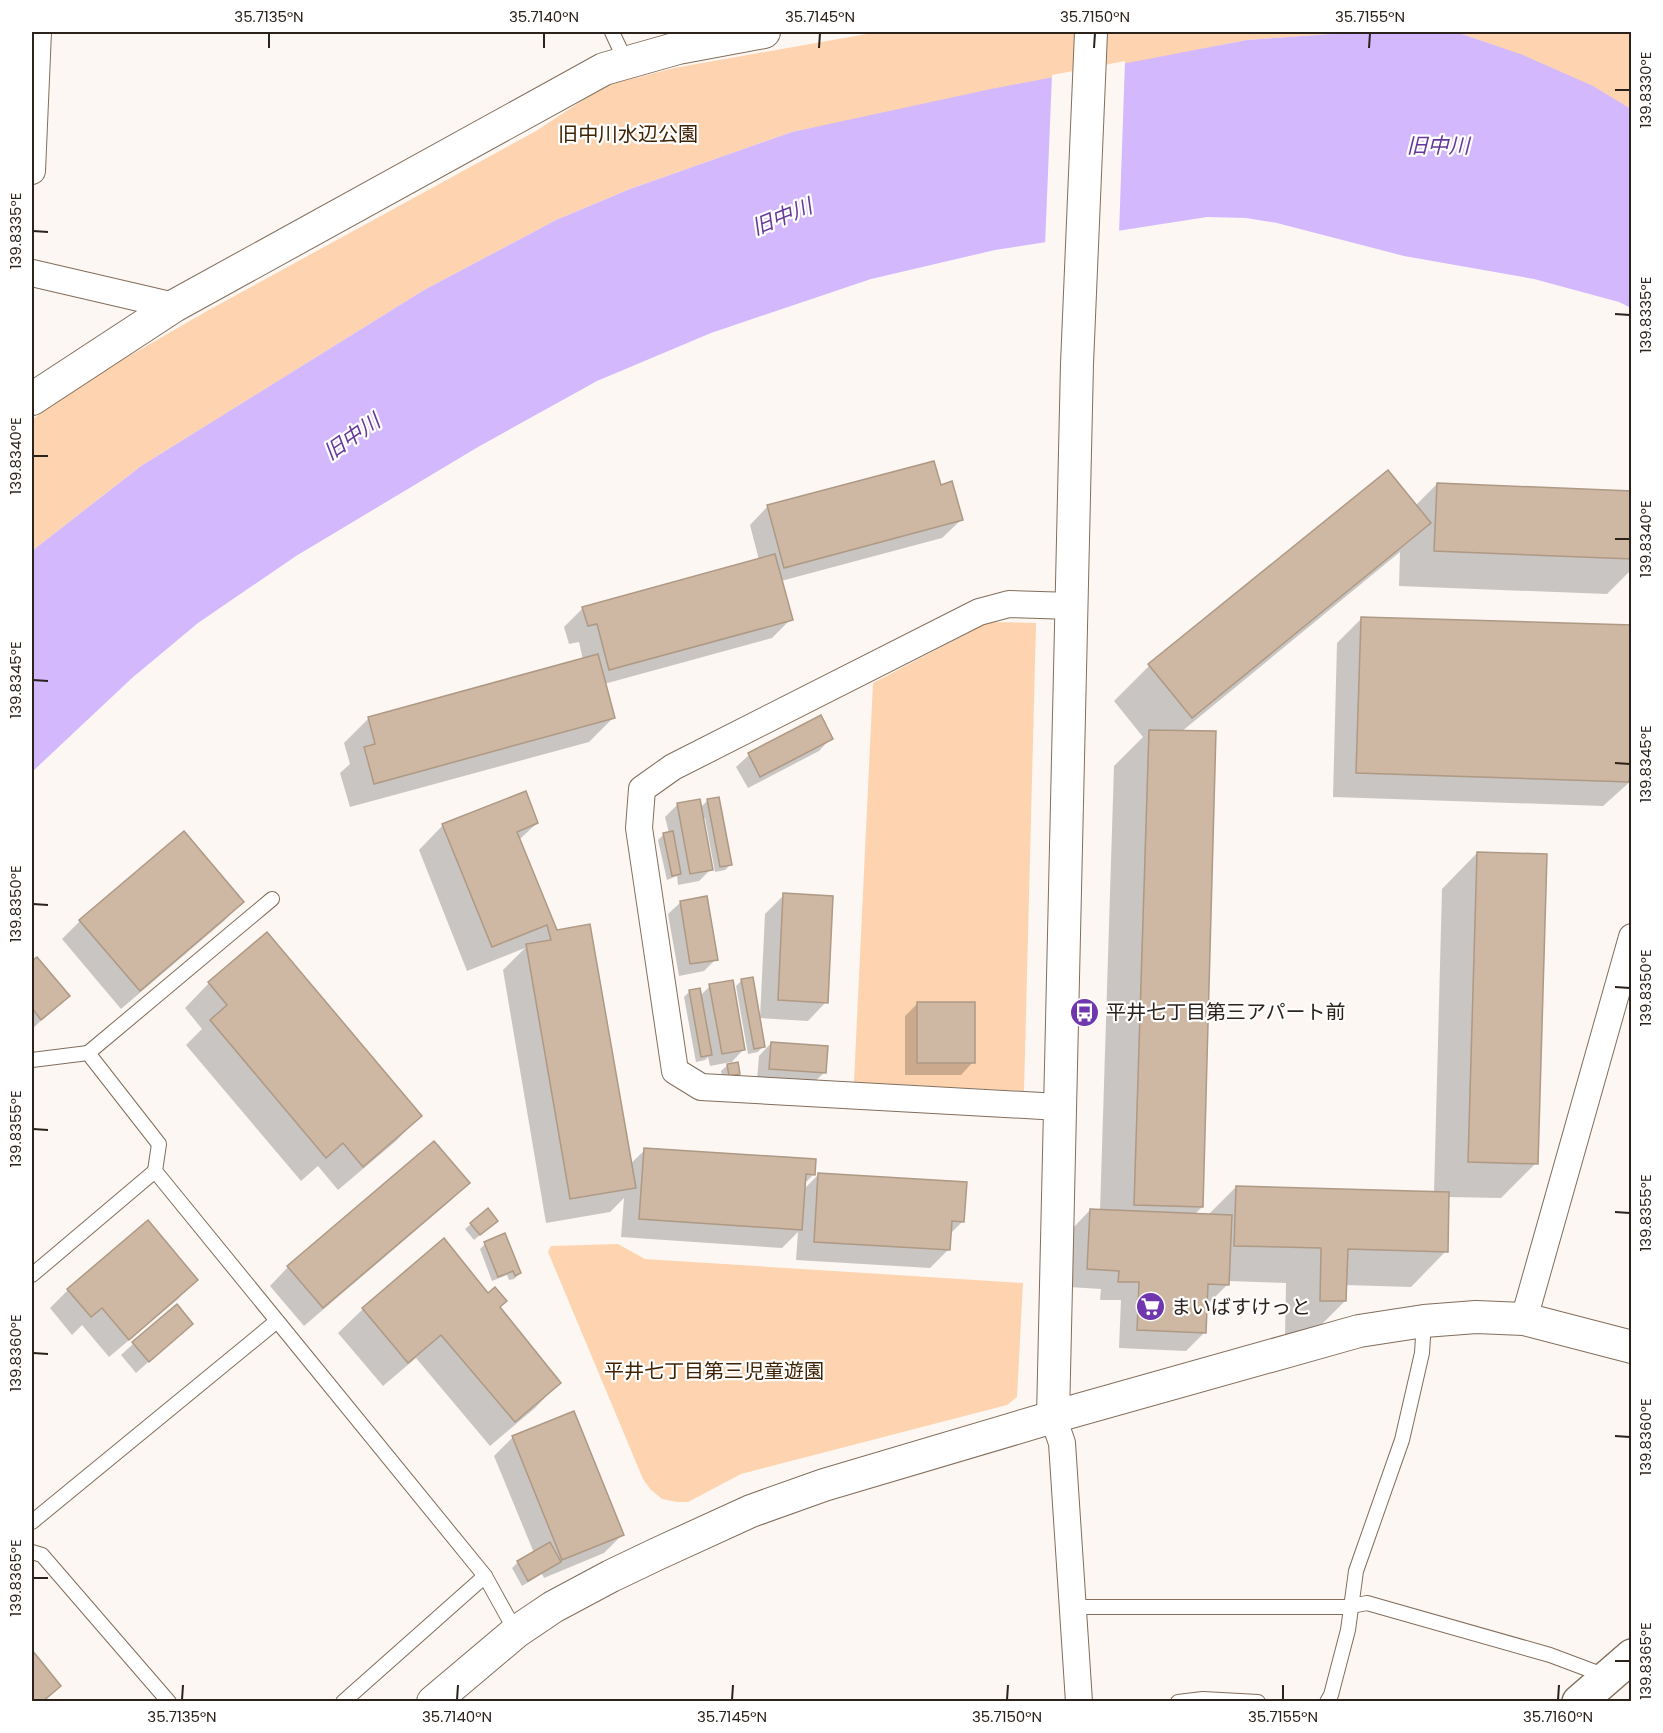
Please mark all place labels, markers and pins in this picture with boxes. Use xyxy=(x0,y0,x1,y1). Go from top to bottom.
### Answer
bus stop icon: 平井七丁目第三アパート前 xyxy=(1069,996,1101,1028)
place label: 平井七丁目第三アパート前 xyxy=(1106,998,1346,1026)
supermarket icon: まいばすけっと xyxy=(1134,1291,1166,1323)
place label: まいばすけっと xyxy=(1171,1293,1311,1321)

